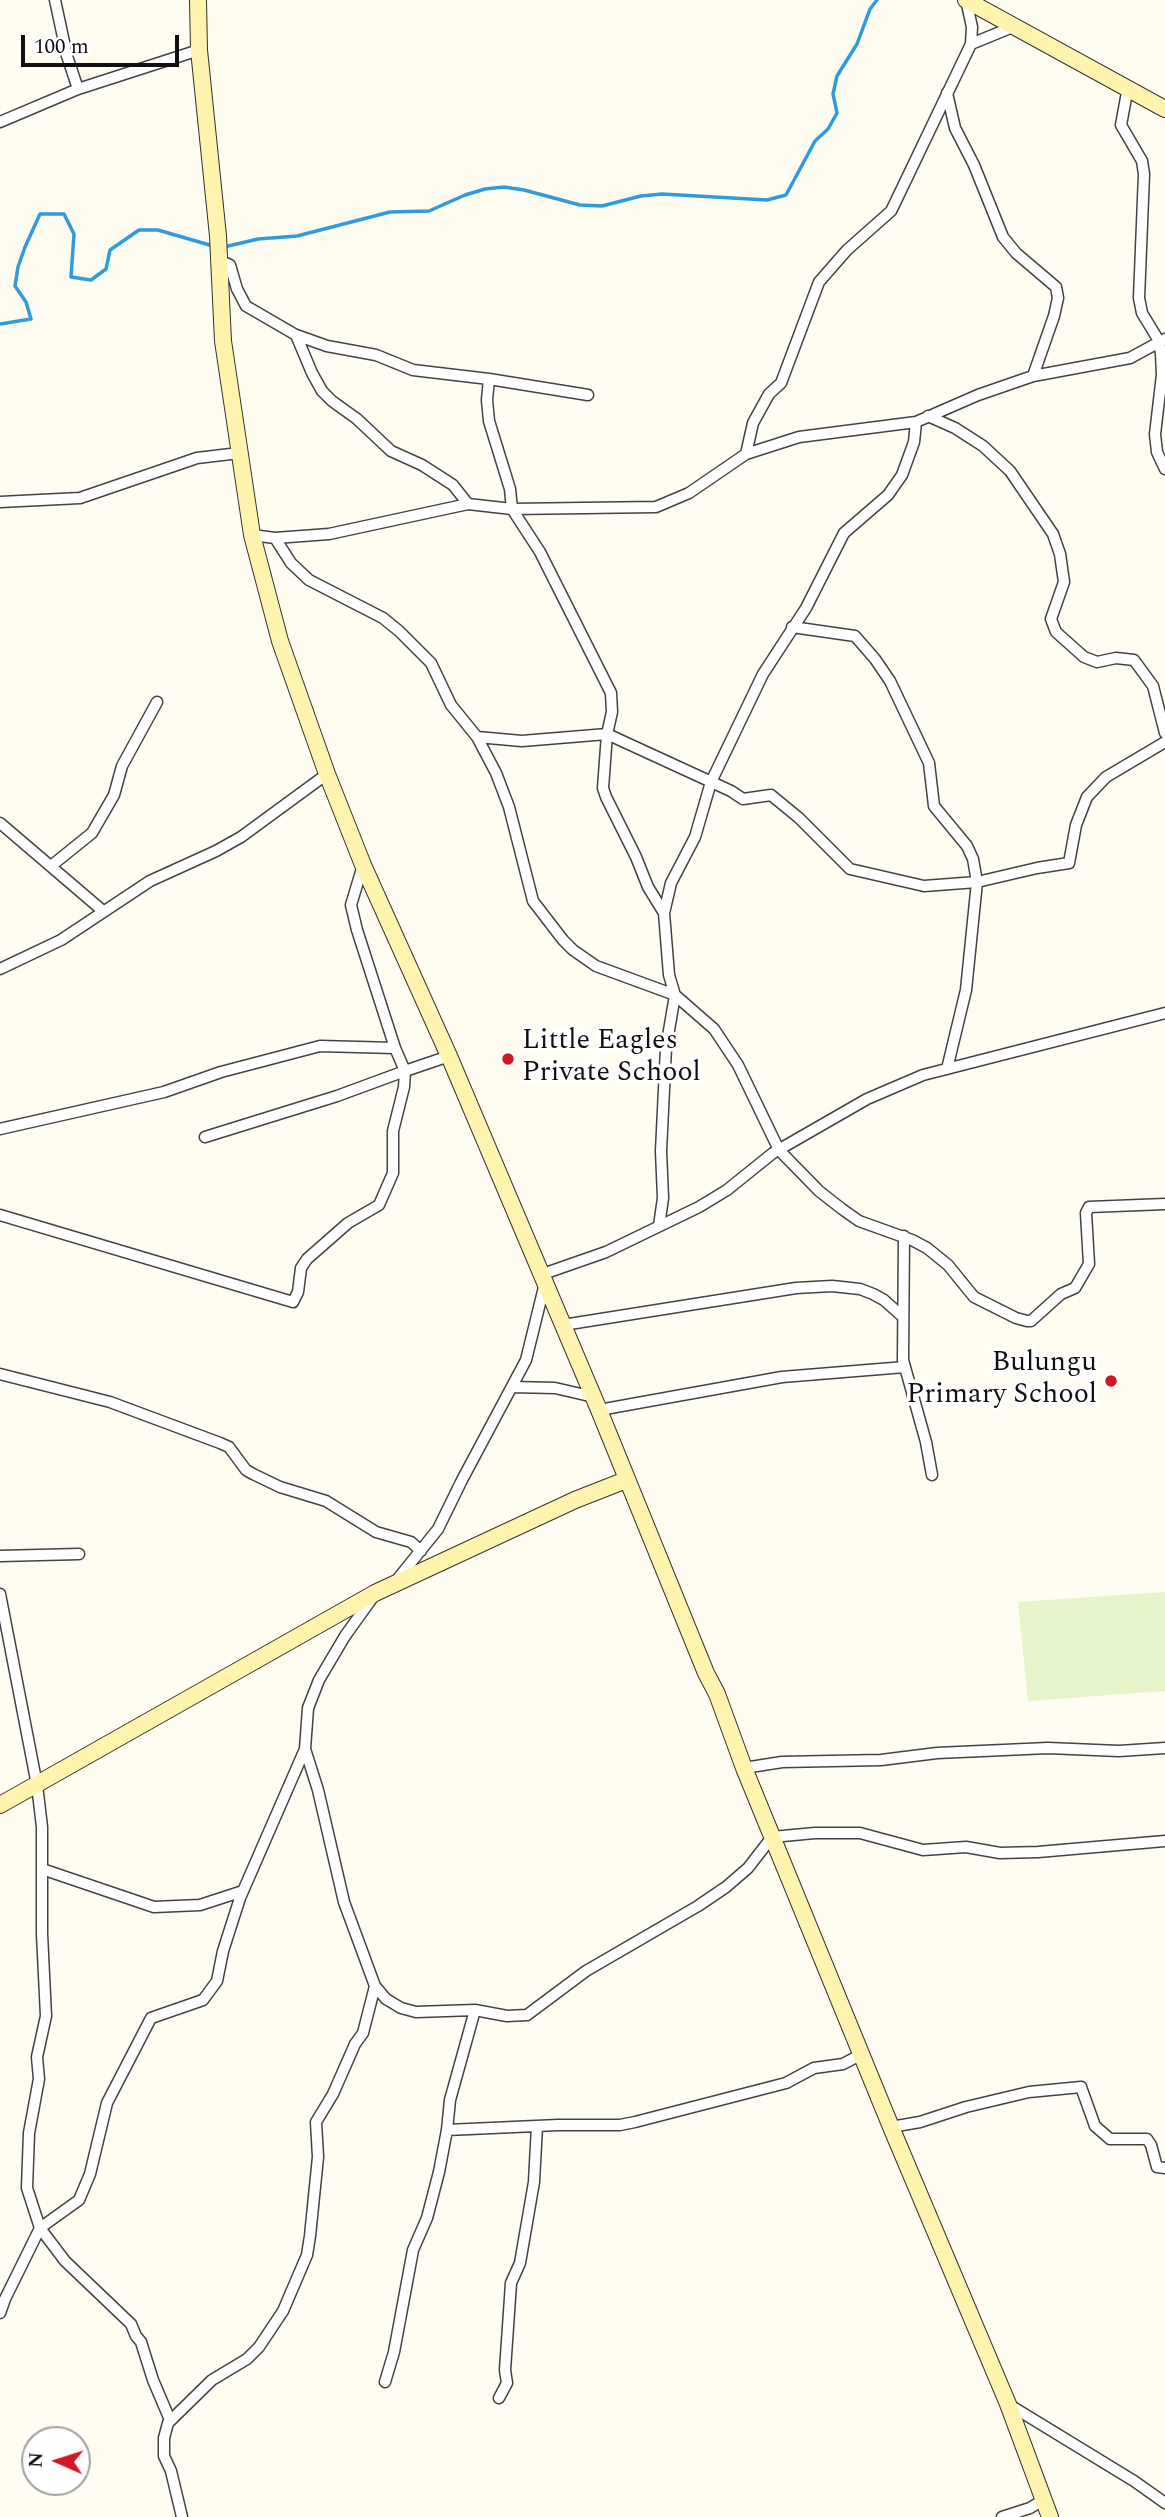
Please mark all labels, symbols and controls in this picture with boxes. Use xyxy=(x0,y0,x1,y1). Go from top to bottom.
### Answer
scale bar xyxy=(24,21,182,65)
text: 100 m xyxy=(34,31,89,63)
place label: Little Eagles Private School xyxy=(522,1026,701,1092)
marker: Little Eagles Private School xyxy=(500,1051,516,1067)
place label: Bulungu Primary School xyxy=(907,1348,1097,1414)
marker: Bulungu Primary School xyxy=(1103,1373,1119,1389)
north arrow xyxy=(21,2426,91,2496)
text: N xyxy=(22,2451,51,2468)

